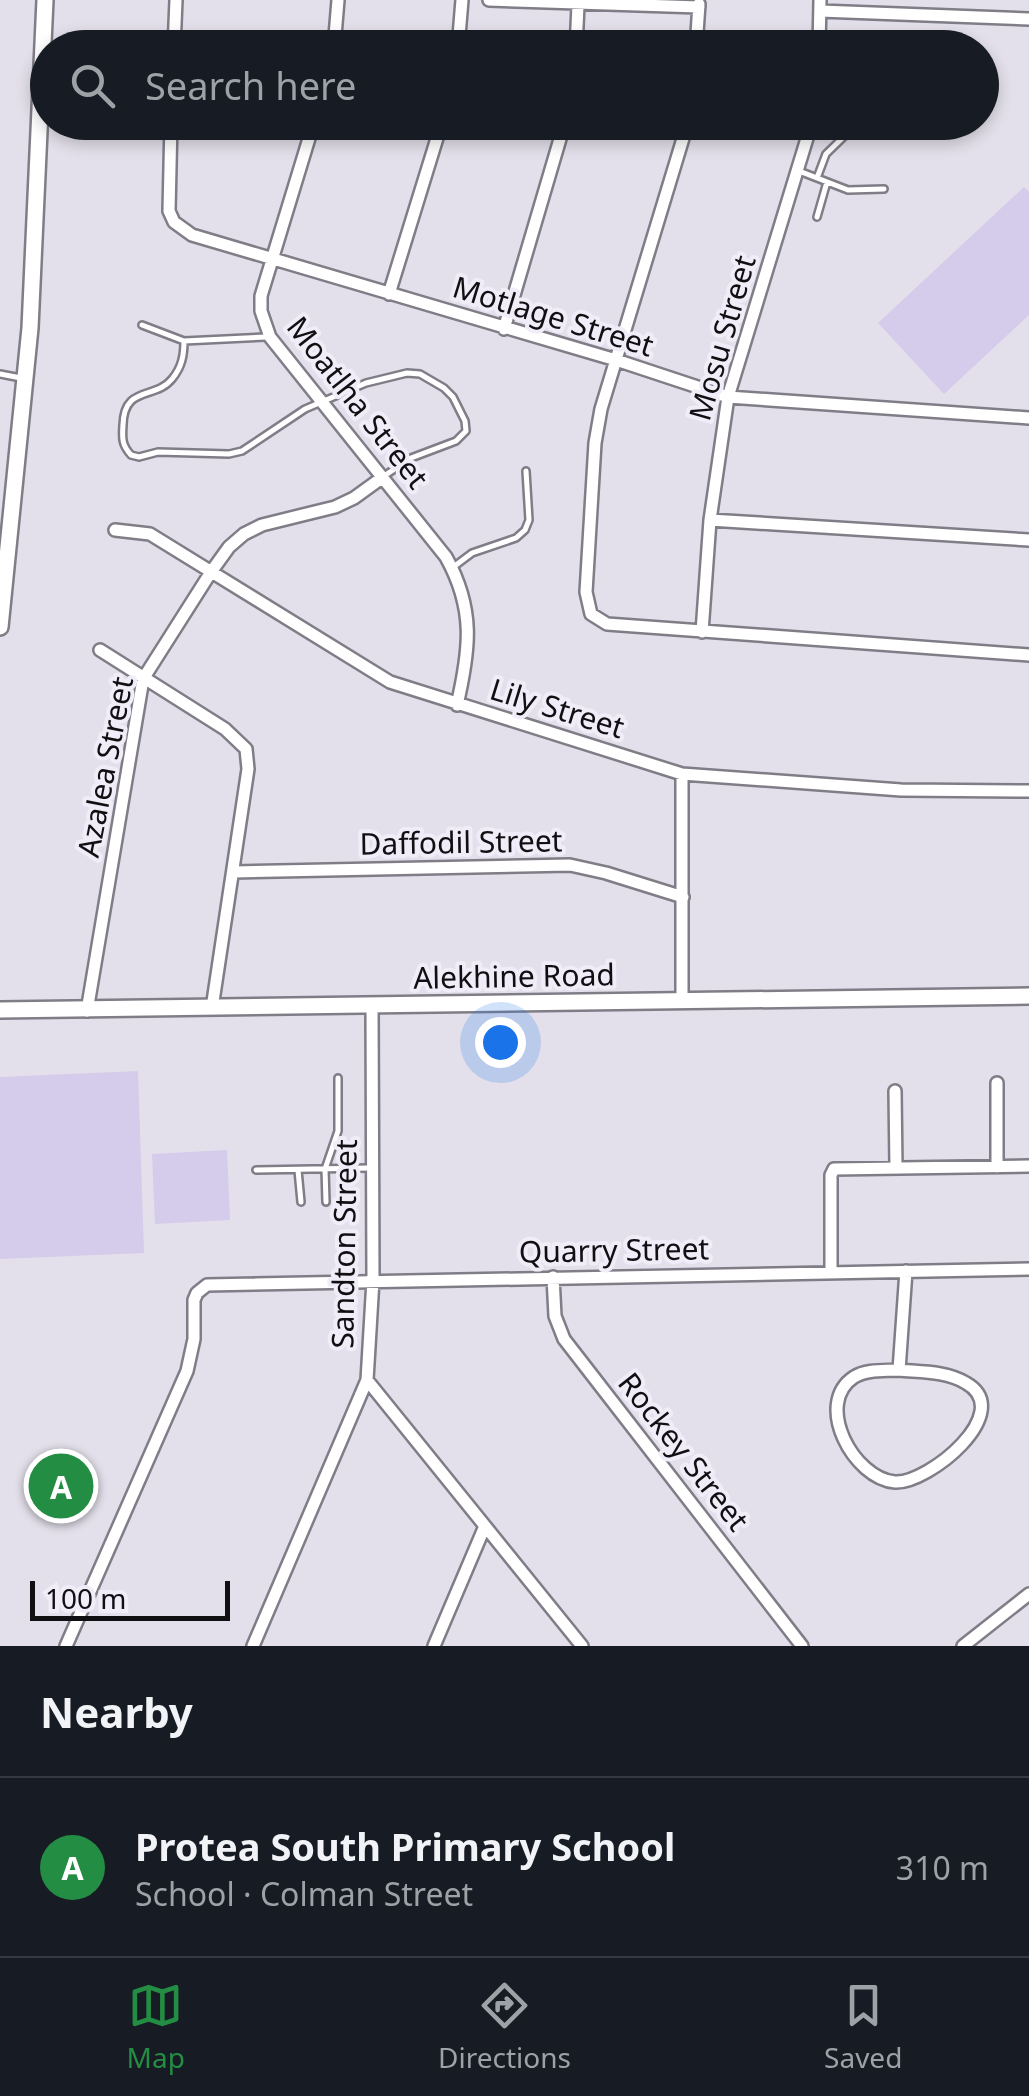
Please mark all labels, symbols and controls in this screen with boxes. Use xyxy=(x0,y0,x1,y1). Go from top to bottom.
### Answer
search box xyxy=(30,30,999,140)
icon: search xyxy=(65,58,120,113)
text: Search here xyxy=(145,59,356,111)
street label: Mosu Street xyxy=(678,250,765,425)
street label: Motlage Street xyxy=(448,266,659,366)
street label: Moatlha Street xyxy=(278,308,438,497)
street label: Lily Street xyxy=(485,668,630,747)
street label: Azalea Street xyxy=(67,673,142,861)
street label: Daffodil Street xyxy=(359,819,563,864)
street label: Alekhine Road xyxy=(413,953,615,998)
your location xyxy=(475,1017,526,1068)
street label: Sandton Street xyxy=(321,1139,366,1349)
street label: Quarry Street xyxy=(518,1227,710,1272)
street label: Rockey Street xyxy=(609,1363,759,1539)
pin: A xyxy=(28,1448,94,1524)
scale bar xyxy=(30,1576,230,1620)
text: 100 m xyxy=(45,1579,127,1617)
text: Nearby xyxy=(40,1683,193,1740)
text: Protea South Primary School xyxy=(135,1820,675,1872)
text: A xyxy=(61,1846,84,1889)
text: 310 m xyxy=(896,1846,989,1889)
text: School · Colman Street xyxy=(135,1872,473,1915)
tab: Map xyxy=(127,1978,185,2076)
tab: Directions xyxy=(438,1978,571,2076)
tab: Saved xyxy=(824,1978,902,2076)

